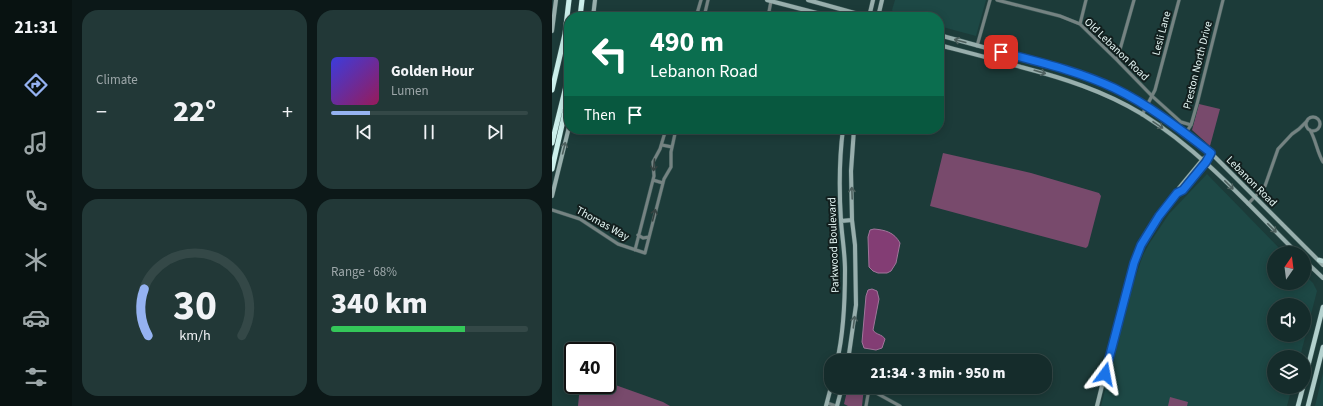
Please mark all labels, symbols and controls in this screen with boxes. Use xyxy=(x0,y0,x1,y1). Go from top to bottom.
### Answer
street label: Lesli Lane xyxy=(1148,9,1175,57)
text: 21:31 xyxy=(14,15,58,40)
street label: Old Lebanon Road xyxy=(1081,15,1152,84)
street label: Preston North Drive xyxy=(1179,19,1216,111)
text: 490 m xyxy=(650,22,724,62)
icon: left xyxy=(584,28,636,80)
pin xyxy=(984,35,1018,69)
one-way arrow xyxy=(954,37,967,44)
icon: arrive xyxy=(990,41,1012,63)
text: Lebanon Road xyxy=(650,59,758,84)
text: Golden Hour xyxy=(391,61,474,82)
one-way arrow xyxy=(1033,69,1046,76)
icon: directions xyxy=(22,71,50,99)
text: Climate xyxy=(96,71,138,89)
text: Lumen xyxy=(391,82,429,100)
text: 22° xyxy=(173,90,216,133)
text: − xyxy=(96,96,107,128)
text: + xyxy=(282,96,293,128)
icon: arrive xyxy=(624,104,646,126)
text: Then xyxy=(584,105,616,126)
icon: previous xyxy=(353,121,375,143)
icon: pause xyxy=(418,121,440,143)
icon: next xyxy=(484,121,506,143)
one-way arrow xyxy=(1152,121,1163,129)
icon: music xyxy=(22,129,50,157)
one-way arrow xyxy=(561,141,568,154)
street label: Lebanon Road xyxy=(1223,153,1280,210)
one-way arrow xyxy=(650,158,658,171)
one-way arrow xyxy=(1224,180,1234,189)
icon: phone xyxy=(22,187,50,215)
one-way arrow xyxy=(848,187,855,200)
street label: Parkwood Boulevard xyxy=(824,197,843,293)
street label: Thomas Way xyxy=(574,203,632,244)
one-way arrow xyxy=(651,209,659,222)
one-way arrow xyxy=(1267,224,1277,233)
icon: climate xyxy=(22,246,50,274)
north arrow xyxy=(1267,246,1311,290)
map controls xyxy=(1267,246,1311,394)
text: Range · 68% xyxy=(331,263,397,281)
text: 30 xyxy=(173,275,216,335)
text: 340 km xyxy=(331,282,428,325)
button: sound xyxy=(1267,298,1311,342)
icon: car xyxy=(22,304,50,332)
one-way arrow xyxy=(850,316,858,329)
text: km/h xyxy=(179,324,210,345)
speed limit sign: 40 xyxy=(564,342,616,394)
button: layers xyxy=(1267,350,1311,394)
position arrow xyxy=(1084,353,1126,395)
icon: filters xyxy=(22,363,50,391)
text: 21:34 · 3 min · 950 m xyxy=(871,363,1005,384)

